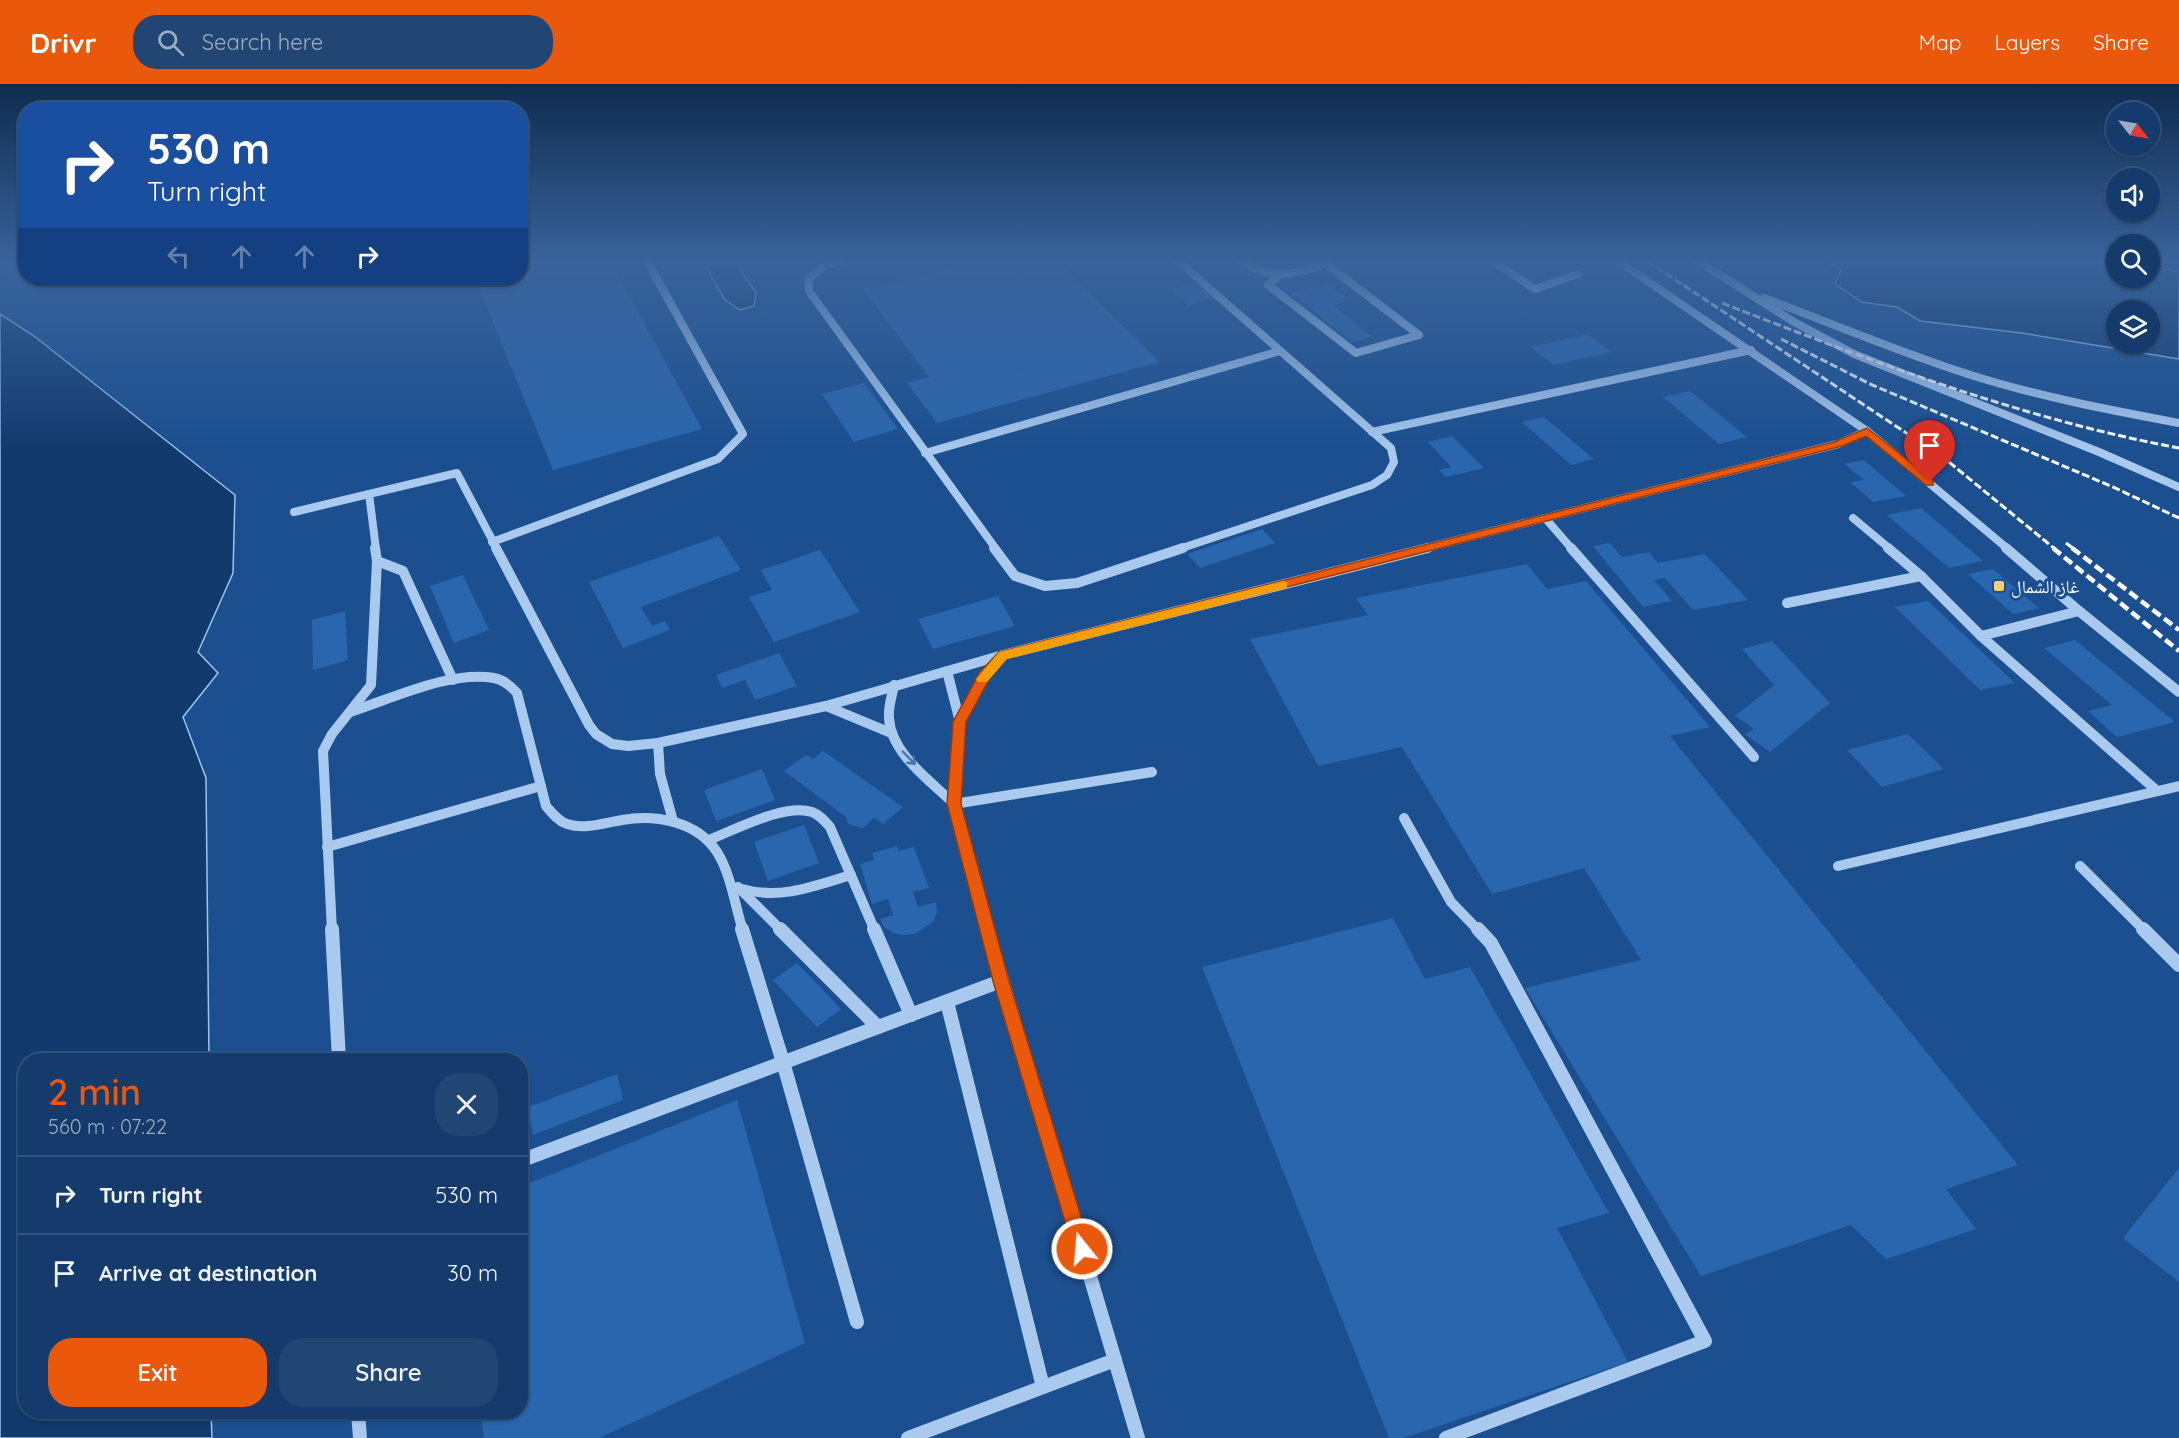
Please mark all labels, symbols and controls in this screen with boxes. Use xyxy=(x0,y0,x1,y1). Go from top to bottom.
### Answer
search box xyxy=(133,15,553,69)
text: Drivr xyxy=(30,25,97,60)
icon: search xyxy=(154,26,187,59)
text: Search here xyxy=(202,28,323,56)
text: Map xyxy=(1919,29,1962,55)
text: Layers xyxy=(1995,29,2060,55)
text: Share xyxy=(2093,29,2149,55)
north arrow xyxy=(2106,102,2160,156)
map controls xyxy=(2106,102,2160,354)
text: 530 m xyxy=(147,122,270,175)
icon: right xyxy=(48,126,126,204)
button: sound xyxy=(2106,168,2160,222)
text: Turn right xyxy=(147,174,266,208)
button: search xyxy=(2106,234,2160,288)
icon: left xyxy=(162,240,195,273)
icon: ahead xyxy=(225,240,258,273)
icon: ahead xyxy=(288,240,321,273)
icon: right xyxy=(351,240,384,273)
button: layers xyxy=(2106,300,2160,354)
pin xyxy=(1904,420,1955,482)
icon: arrive xyxy=(1913,429,1946,462)
place label: غاز الشمال xyxy=(2011,575,2079,598)
marker: غاز الشمال xyxy=(1992,579,2006,593)
one-way arrow xyxy=(902,751,916,766)
text: 2 min xyxy=(48,1069,141,1114)
button: close xyxy=(435,1073,498,1136)
text: 560 m · 07:22 xyxy=(48,1114,167,1139)
icon: right xyxy=(48,1179,81,1212)
text: Turn right xyxy=(99,1181,203,1209)
text: 530 m xyxy=(435,1181,498,1209)
position arrow xyxy=(1050,1217,1114,1281)
icon: arrive xyxy=(48,1257,81,1290)
text: Arrive at destination xyxy=(99,1259,317,1287)
text: 30 m xyxy=(447,1259,498,1287)
button: Exit xyxy=(48,1338,267,1407)
button: Share xyxy=(279,1338,498,1407)

